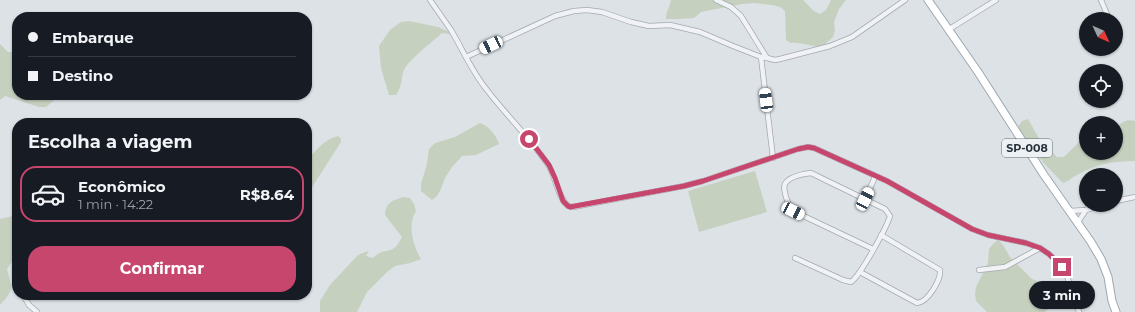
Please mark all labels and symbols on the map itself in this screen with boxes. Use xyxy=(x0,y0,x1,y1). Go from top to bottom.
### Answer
north arrow xyxy=(1079,12,1123,56)
car xyxy=(478,34,504,56)
car xyxy=(759,87,773,113)
route start xyxy=(520,130,538,148)
road number: SP-008 xyxy=(1002,139,1052,157)
car xyxy=(854,186,876,212)
car xyxy=(780,200,806,222)
route end xyxy=(1053,258,1071,276)
callout: 3 min xyxy=(1029,281,1095,309)

